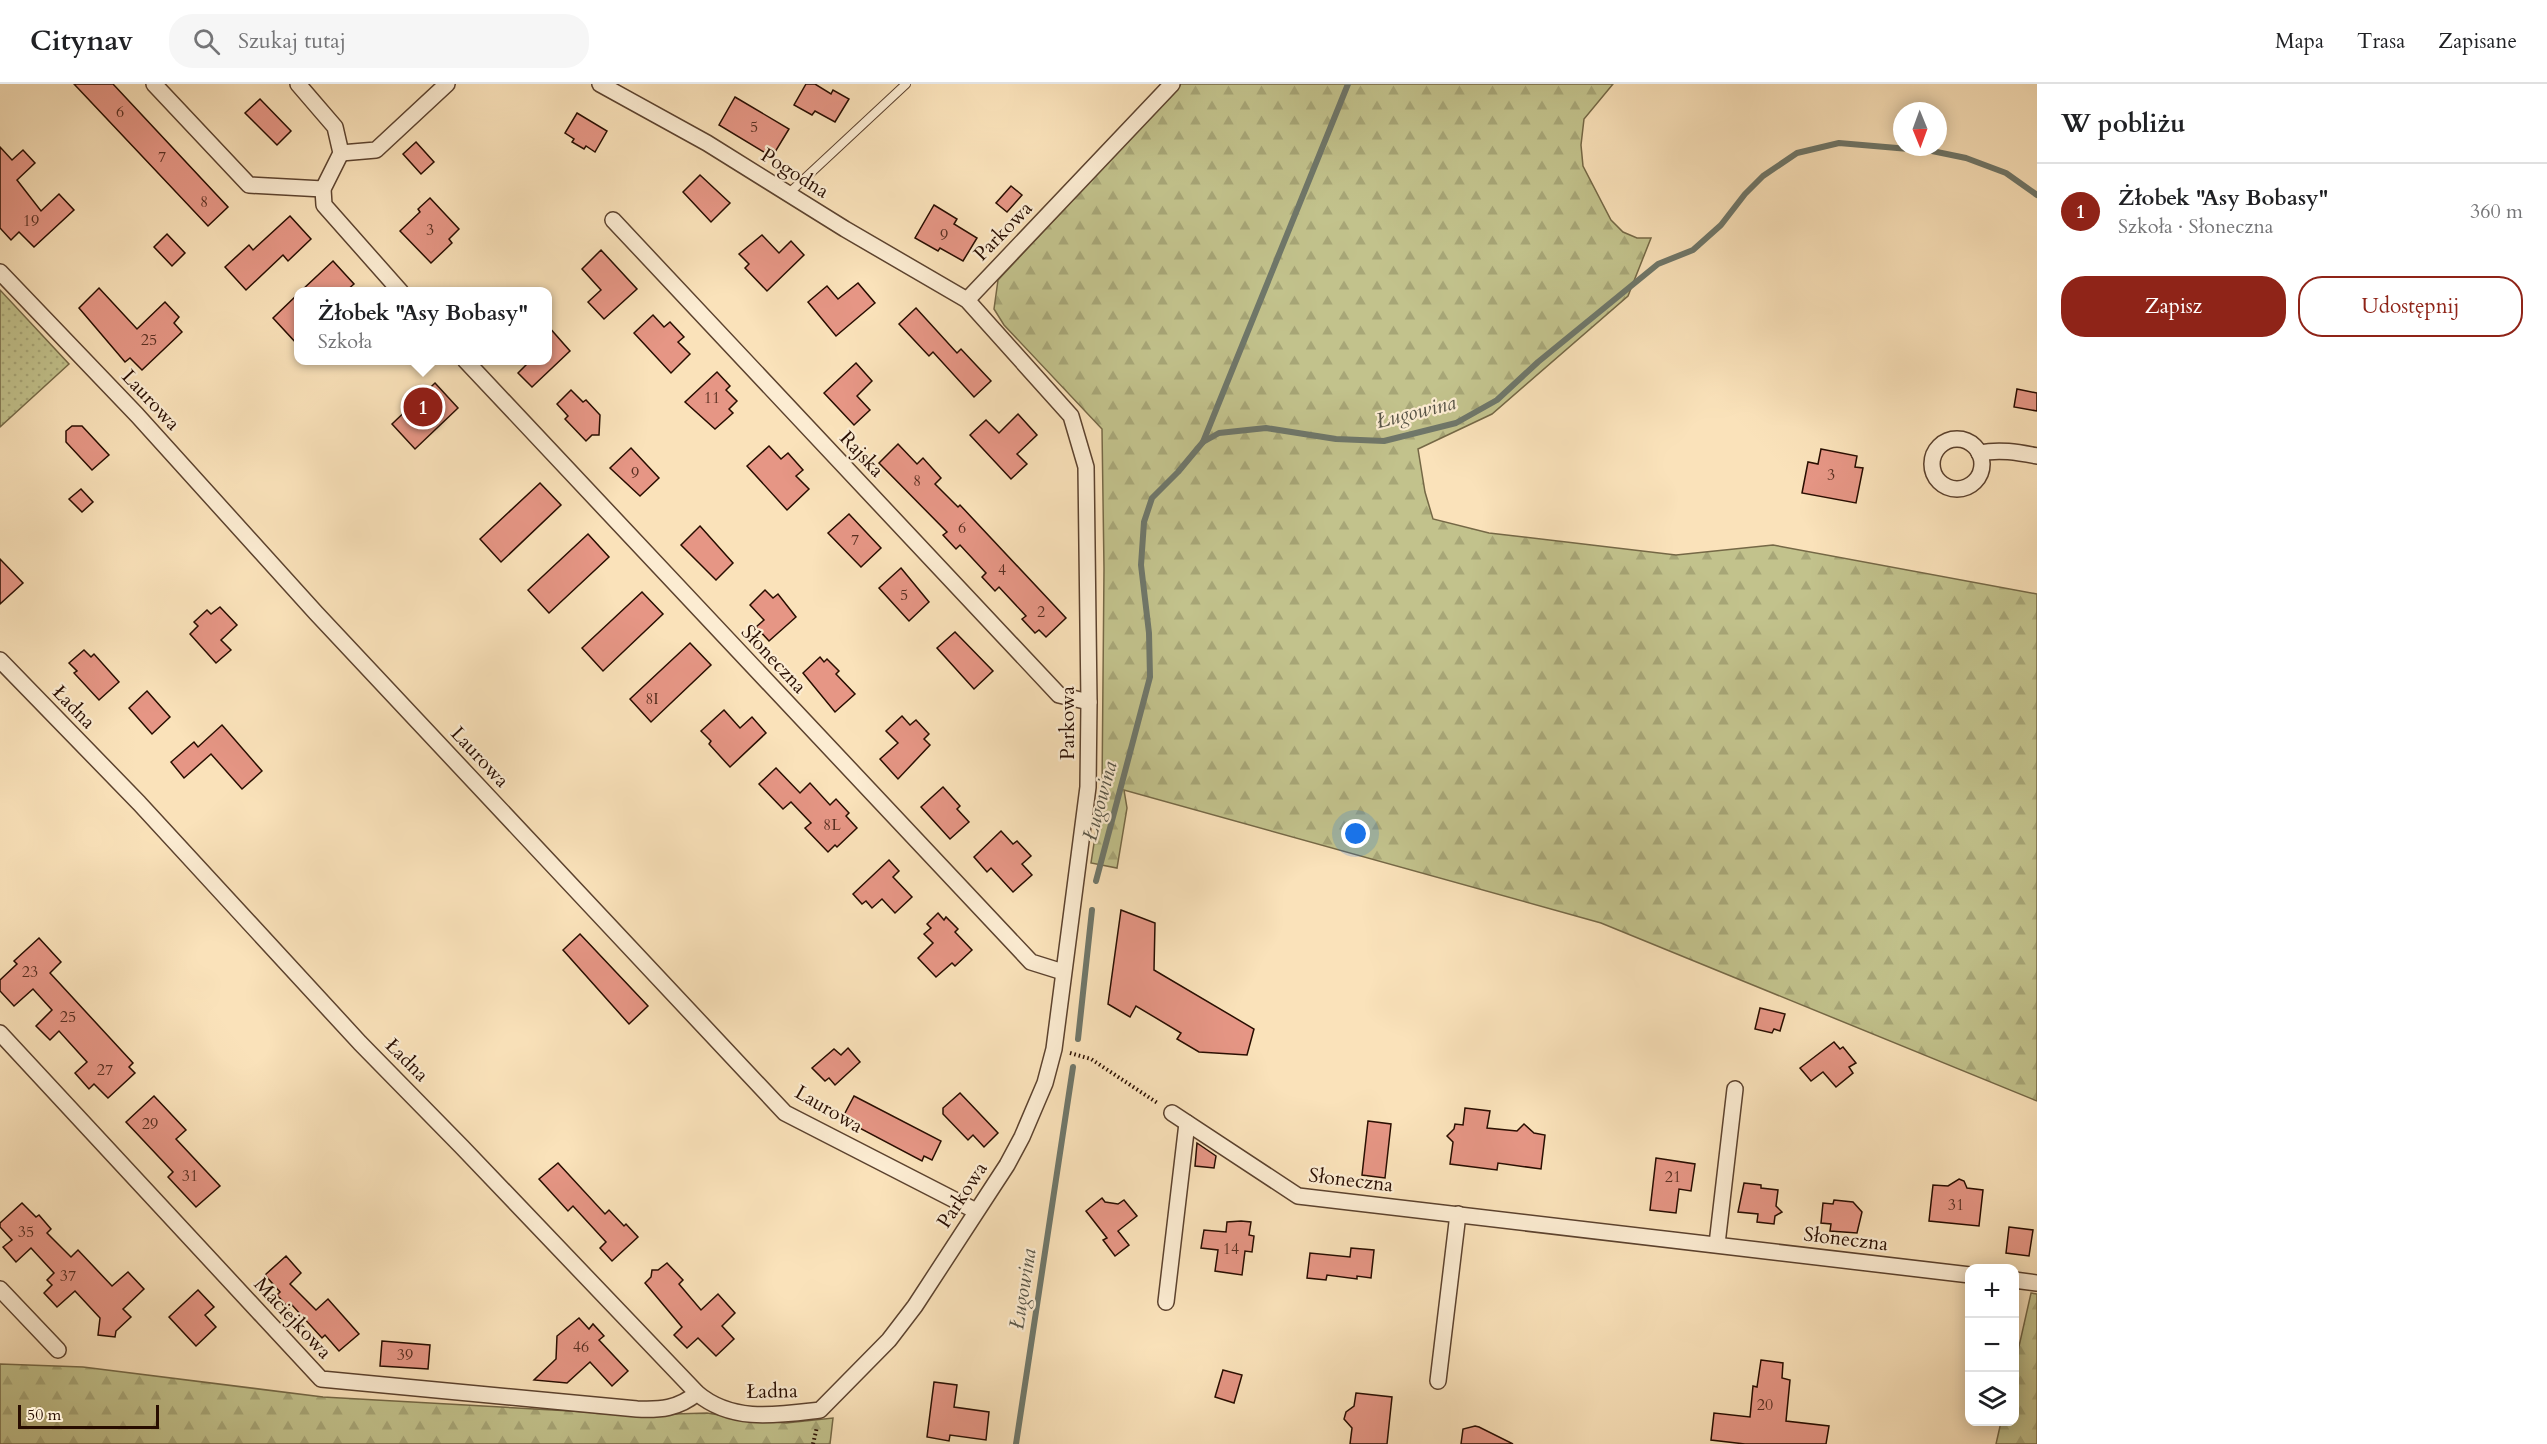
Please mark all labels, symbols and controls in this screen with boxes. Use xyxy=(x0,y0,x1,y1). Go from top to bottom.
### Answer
search box xyxy=(169,14,589,68)
text: Citynav xyxy=(30,22,133,60)
icon: search xyxy=(190,25,223,58)
text: Szukaj tutaj xyxy=(238,26,346,56)
text: Mapa xyxy=(2275,27,2324,56)
text: Trasa xyxy=(2357,27,2405,56)
text: Zapisane xyxy=(2438,27,2517,56)
house number: 6 xyxy=(116,101,124,123)
north arrow xyxy=(1893,102,1947,156)
text: W pobliżu xyxy=(2061,106,2186,141)
house number: 5 xyxy=(750,116,758,138)
street label: Pogodna xyxy=(756,142,834,205)
house number: 7 xyxy=(158,146,166,168)
text: Żłobek "Asy Bobasy" xyxy=(2118,183,2329,213)
house number: 8 xyxy=(200,191,208,213)
street label: Parkowa xyxy=(968,195,1039,267)
text: 1 xyxy=(2075,198,2086,225)
text: 360 m xyxy=(2470,198,2523,225)
house number: 19 xyxy=(23,210,39,232)
text: Szkoła · Słoneczna xyxy=(2118,213,2273,240)
house number: 3 xyxy=(426,219,434,241)
house number: 9 xyxy=(940,224,948,246)
button: Zapisz xyxy=(2061,276,2286,337)
button: Udostępnij xyxy=(2298,276,2523,337)
popup xyxy=(294,287,552,365)
text: Żłobek "Asy Bobasy" xyxy=(318,298,528,328)
text: Szkoła xyxy=(318,328,372,355)
house number: 25 xyxy=(141,329,157,351)
street label: Laurowa xyxy=(116,364,187,437)
pin: 1 xyxy=(404,384,442,430)
house number: 11 xyxy=(704,387,720,409)
water label: Ługowina xyxy=(1373,388,1459,436)
street label: Rajska xyxy=(834,425,891,483)
house number: 9 xyxy=(631,462,639,484)
house number: 3 xyxy=(1827,464,1835,486)
house number: 8 xyxy=(913,470,921,492)
house number: 6 xyxy=(958,517,966,539)
house number: 7 xyxy=(851,529,859,551)
house number: 4 xyxy=(998,559,1006,581)
house number: 5 xyxy=(900,584,908,606)
house number: 2 xyxy=(1037,601,1045,623)
street label: Słoneczna xyxy=(735,619,813,700)
street label: Ładna xyxy=(46,679,102,735)
street label: Parkowa xyxy=(1054,686,1081,760)
house number: 8I xyxy=(645,688,659,710)
street label: Laurowa xyxy=(445,721,516,794)
water label: Ługowina xyxy=(1075,758,1125,844)
house number: 8L xyxy=(823,814,841,836)
your location xyxy=(1341,819,1370,848)
house number: 23 xyxy=(22,961,38,983)
house number: 25 xyxy=(60,1006,76,1028)
street label: Ładna xyxy=(379,1032,435,1088)
house number: 27 xyxy=(97,1059,113,1081)
street label: Laurowa xyxy=(790,1079,868,1139)
house number: 29 xyxy=(142,1113,158,1135)
street label: Parkowa xyxy=(931,1156,994,1233)
street label: Słoneczna xyxy=(1307,1161,1395,1199)
house number: 31 xyxy=(182,1165,198,1187)
house number: 21 xyxy=(1665,1166,1681,1188)
house number: 31 xyxy=(1948,1194,1964,1216)
street label: Słoneczna xyxy=(1802,1220,1890,1258)
house number: 35 xyxy=(18,1221,34,1243)
house number: 14 xyxy=(1223,1238,1239,1260)
water label: Ługowina xyxy=(1002,1246,1044,1332)
map controls xyxy=(1965,1264,2019,1426)
button: + xyxy=(1965,1264,2019,1318)
house number: 37 xyxy=(60,1265,76,1287)
street label: Maciejkowa xyxy=(248,1271,338,1365)
button: − xyxy=(1965,1318,2019,1372)
house number: 46 xyxy=(573,1336,589,1358)
house number: 39 xyxy=(397,1344,413,1366)
button: layers xyxy=(1965,1372,2019,1426)
street label: Ładna xyxy=(746,1377,798,1405)
house number: 20 xyxy=(1757,1394,1773,1416)
scale bar xyxy=(18,1402,159,1430)
text: 50 m xyxy=(27,1404,61,1426)

